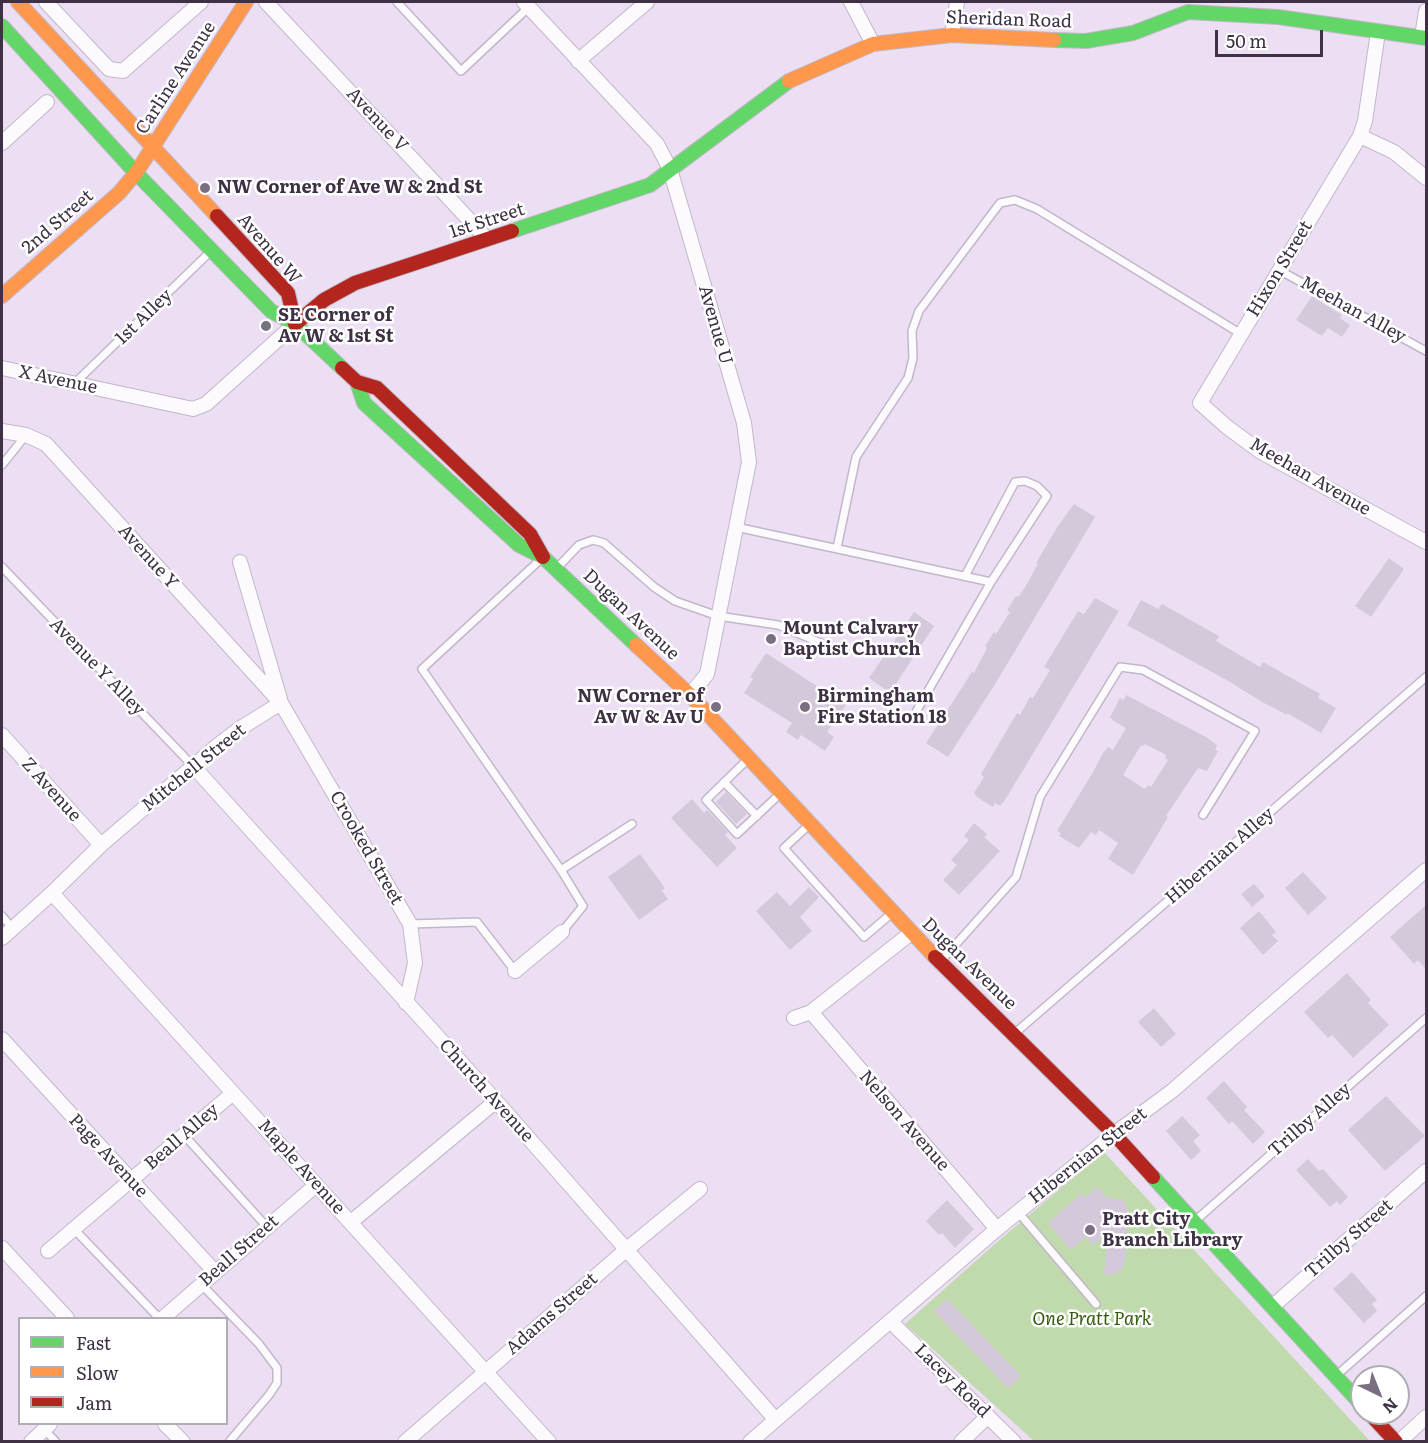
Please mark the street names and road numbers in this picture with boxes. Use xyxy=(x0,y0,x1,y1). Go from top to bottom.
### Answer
street label: Sheridan Road xyxy=(946,7,1072,33)
street label: Carline Avenue xyxy=(132,18,220,138)
street label: Avenue V xyxy=(342,83,412,157)
street label: 2nd Street xyxy=(18,185,98,259)
street label: 1st Street xyxy=(447,199,527,243)
street label: Avenue W xyxy=(232,209,306,289)
street label: Hixon Street xyxy=(1243,217,1317,321)
street label: Meehan Alley xyxy=(1296,272,1410,348)
street label: Avenue U xyxy=(693,283,737,367)
street label: 1st Alley xyxy=(111,285,177,349)
street label: X Avenue xyxy=(17,361,99,399)
street label: Meehan Avenue xyxy=(1246,434,1374,520)
street label: Avenue Y xyxy=(113,520,183,594)
street label: Dugan Avenue xyxy=(579,565,683,665)
street label: Avenue Y Alley xyxy=(45,614,149,720)
street label: Mitchell Street xyxy=(138,720,250,816)
street label: Z Avenue xyxy=(17,754,85,826)
street label: Crooked Street xyxy=(325,787,407,909)
street label: Hibernian Alley xyxy=(1161,803,1279,909)
street label: Dugan Avenue xyxy=(917,913,1021,1015)
street label: Church Avenue xyxy=(434,1035,538,1147)
street label: Nelson Avenue xyxy=(854,1066,954,1176)
street label: Trilby Alley xyxy=(1264,1078,1356,1162)
street label: Beall Alley xyxy=(141,1099,223,1175)
street label: Hibernian Street xyxy=(1025,1103,1151,1209)
street label: Page Avenue xyxy=(64,1110,152,1202)
street label: Maple Avenue xyxy=(253,1115,349,1219)
street label: Trilby Street xyxy=(1301,1195,1397,1283)
street label: Beall Street xyxy=(195,1211,283,1291)
street label: Adams Street xyxy=(502,1268,602,1360)
street label: Lacey Road xyxy=(910,1340,994,1422)

